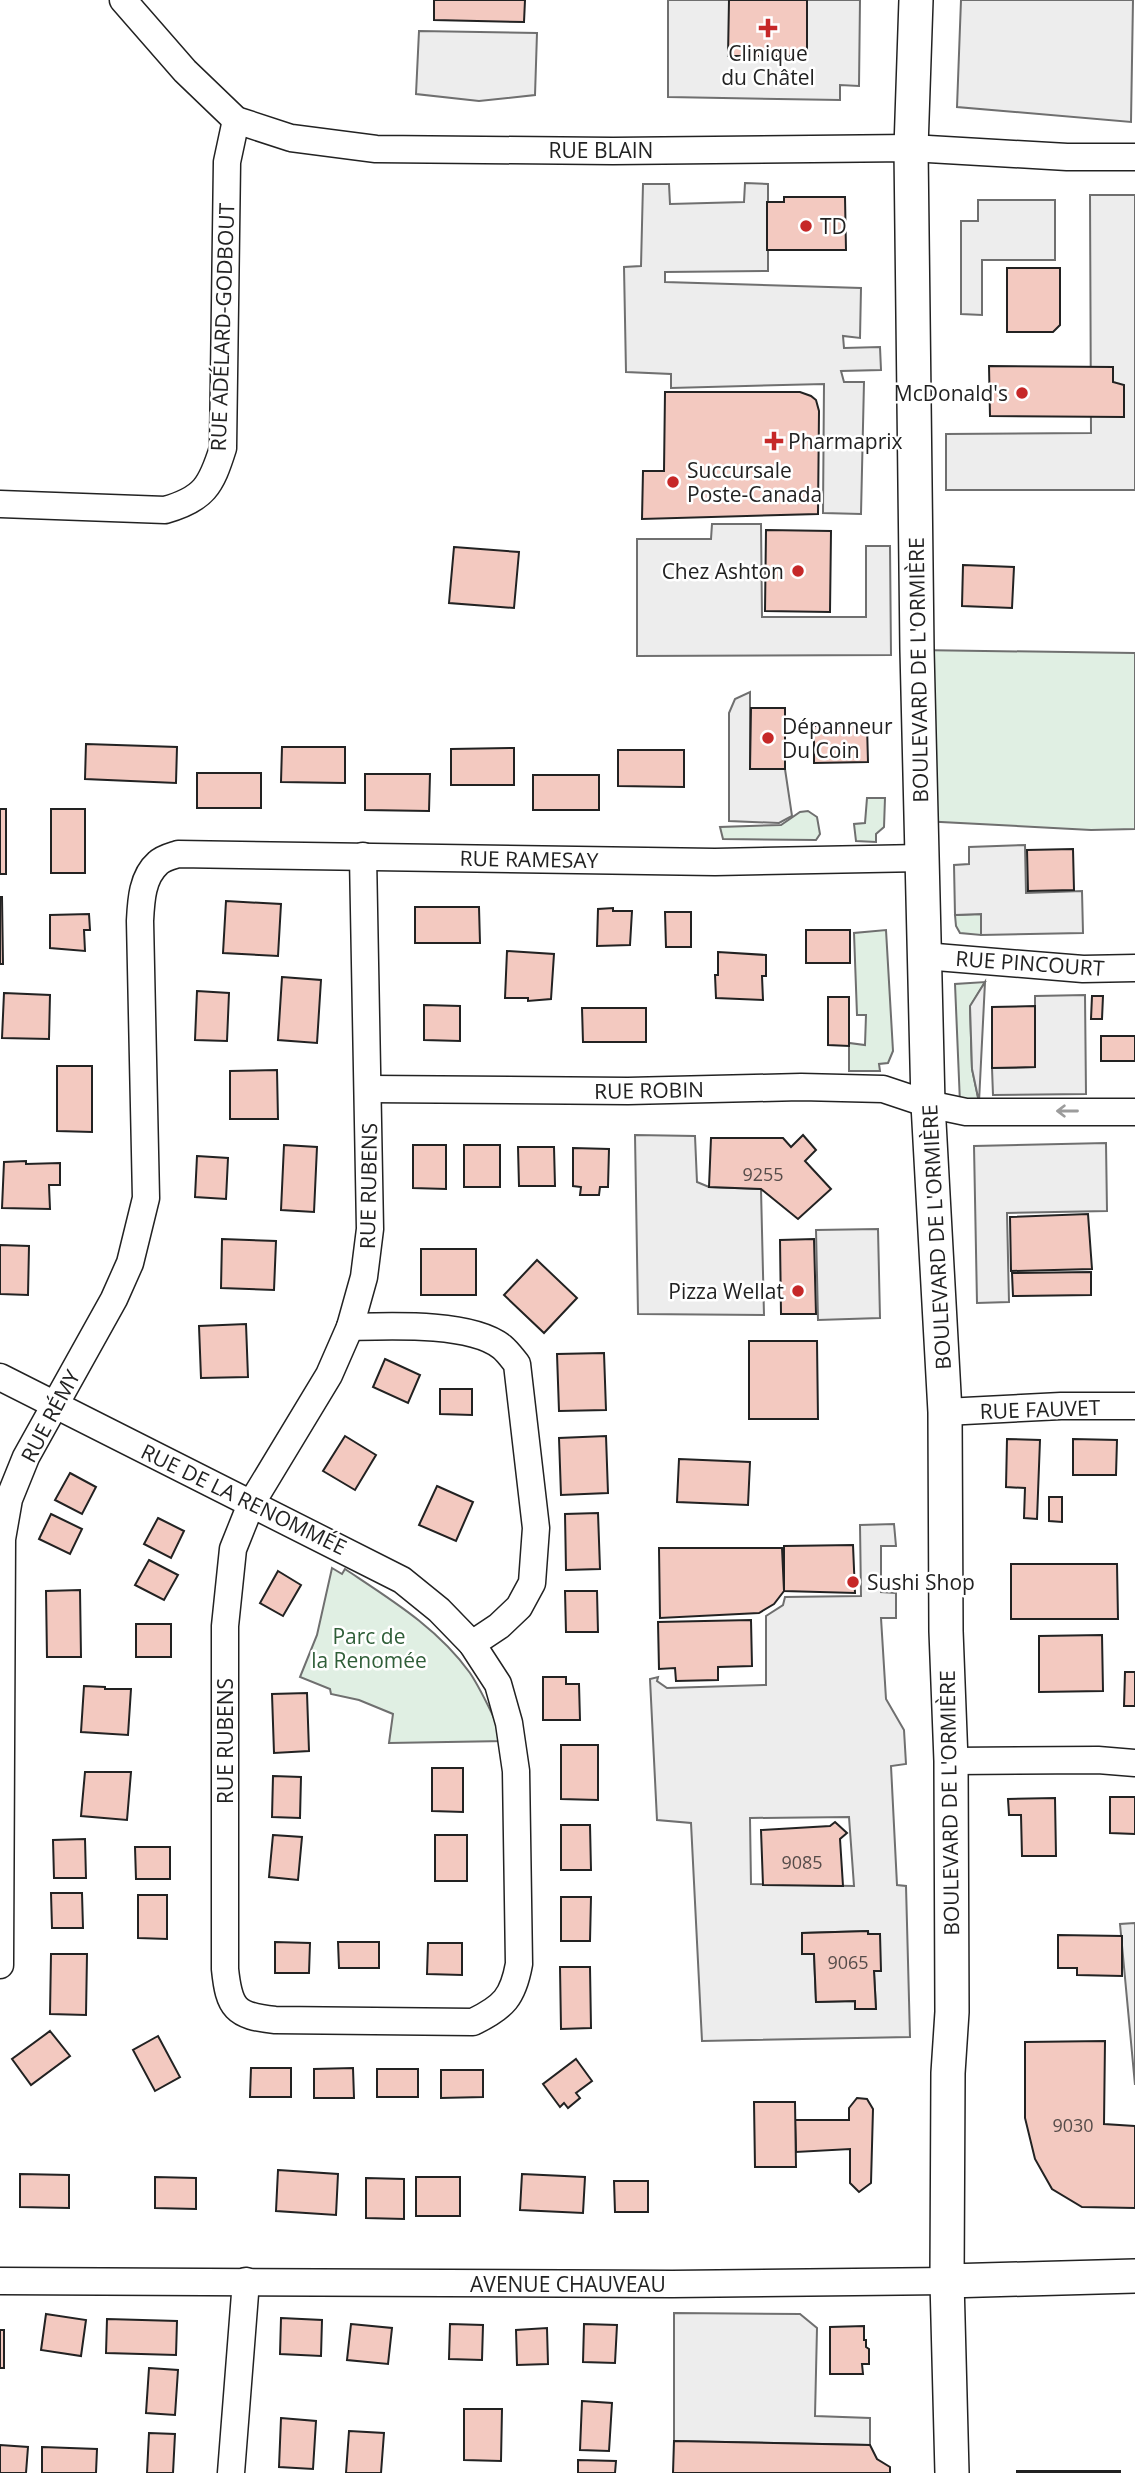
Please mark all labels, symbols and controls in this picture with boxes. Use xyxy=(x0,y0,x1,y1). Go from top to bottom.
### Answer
marker: Clinique du Châtel xyxy=(758,18,778,38)
place label: Clinique du Châtel xyxy=(721,39,815,91)
street label: RUE BLAIN xyxy=(549,136,653,164)
street label: RUE ADÉLARD-GODBOUT xyxy=(204,202,240,452)
place label: TD xyxy=(820,212,847,240)
marker: TD xyxy=(798,218,814,234)
place label: McDonald's xyxy=(894,379,1008,407)
marker: McDonald's xyxy=(1014,385,1030,401)
place label: Pharmaprix xyxy=(788,427,903,455)
marker: Pharmaprix xyxy=(766,433,782,449)
place label: Succursale Poste-Canada xyxy=(687,456,822,508)
marker: Succursale Poste-Canada xyxy=(665,474,681,490)
street label: BOULEVARD DE L'ORMIÈRE xyxy=(902,537,934,803)
place label: Chez Ashton xyxy=(662,557,784,585)
marker: Chez Ashton xyxy=(790,563,806,579)
place label: Dépanneur Du Coin xyxy=(782,712,893,764)
marker: Dépanneur Du Coin xyxy=(760,730,776,746)
street label: RUE RAMESAY xyxy=(459,844,599,874)
street label: RUE PINCOURT xyxy=(955,944,1106,982)
street label: RUE ROBIN xyxy=(594,1075,704,1105)
street label: BOULEVARD DE L'ORMIÈRE xyxy=(915,1104,957,1370)
one-way arrow xyxy=(1056,1104,1079,1118)
street label: RUE RUBENS xyxy=(353,1123,383,1249)
house number: 9255 xyxy=(742,1162,784,1186)
place label: Pizza Wellat xyxy=(668,1277,784,1305)
marker: Pizza Wellat xyxy=(790,1283,806,1299)
street label: RUE RÉMY xyxy=(14,1365,86,1467)
street label: RUE FAUVET xyxy=(979,1393,1101,1425)
street label: RUE DE LA RENOMMÉE xyxy=(137,1437,351,1561)
place label: Sushi Shop xyxy=(867,1568,975,1596)
marker: Sushi Shop xyxy=(845,1574,861,1590)
park label: Parc de la Renomée xyxy=(311,1622,427,1674)
street label: BOULEVARD DE L'ORMIÈRE xyxy=(933,1670,965,1936)
street label: RUE RUBENS xyxy=(211,1678,239,1804)
house number: 9085 xyxy=(781,1850,823,1874)
house number: 9065 xyxy=(827,1950,869,1974)
house number: 9030 xyxy=(1052,2113,1094,2137)
street label: AVENUE CHAUVEAU xyxy=(470,2270,666,2298)

